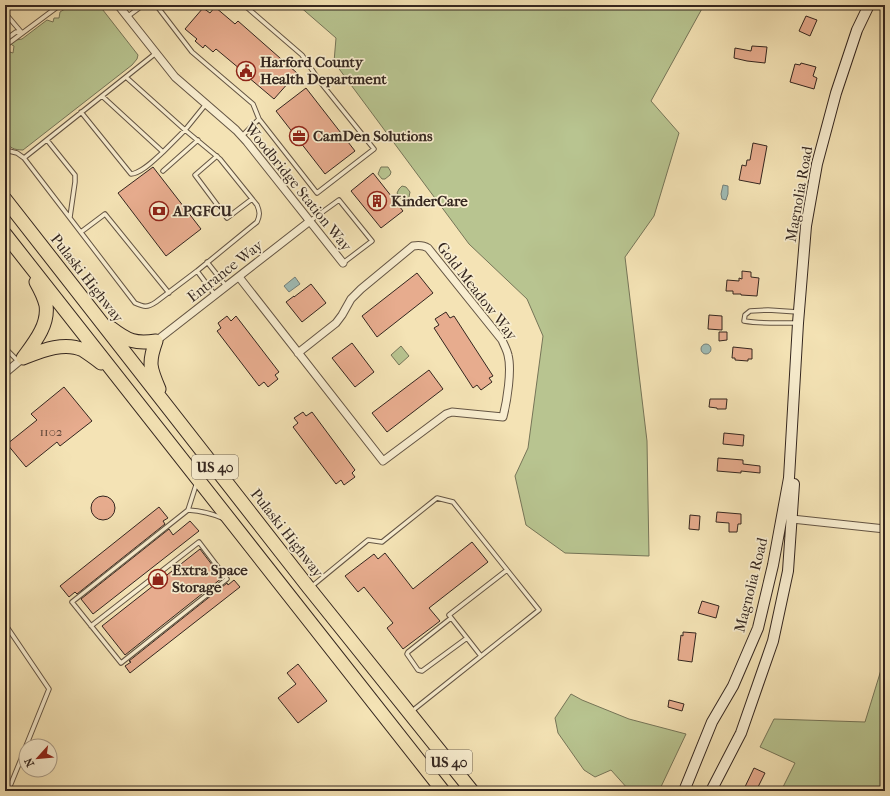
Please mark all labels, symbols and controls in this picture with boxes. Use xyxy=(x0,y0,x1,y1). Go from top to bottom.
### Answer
place label: Harford County Health Department xyxy=(260,53,387,88)
public building icon: Harford County Health Department xyxy=(235,60,257,82)
street label: Woodbridge Station Way xyxy=(240,118,356,256)
office icon: CamDen Solutions xyxy=(288,125,310,147)
place label: CamDen Solutions xyxy=(313,127,433,145)
street label: Magnolia Road xyxy=(782,144,816,243)
building icon: KinderCare xyxy=(366,190,388,212)
place label: KinderCare xyxy=(391,192,468,210)
bank icon: APGFCU xyxy=(148,200,170,222)
place label: APGFCU xyxy=(172,202,233,220)
street label: Pulaski Highway xyxy=(47,230,128,327)
street label: Entrance Way xyxy=(184,235,267,306)
street label: Gold Meadow Way xyxy=(433,238,522,344)
house number: 1102 xyxy=(39,424,63,439)
road number: US 40 xyxy=(192,455,238,479)
street label: Pulaski Highway xyxy=(247,485,328,582)
street label: Magnolia Road xyxy=(731,535,772,634)
place label: Extra Space Storage xyxy=(172,561,248,596)
shop icon: Extra Space Storage xyxy=(147,568,169,590)
north arrow xyxy=(18,738,58,778)
road number: US 40 xyxy=(426,750,472,774)
text: N xyxy=(22,755,37,769)

